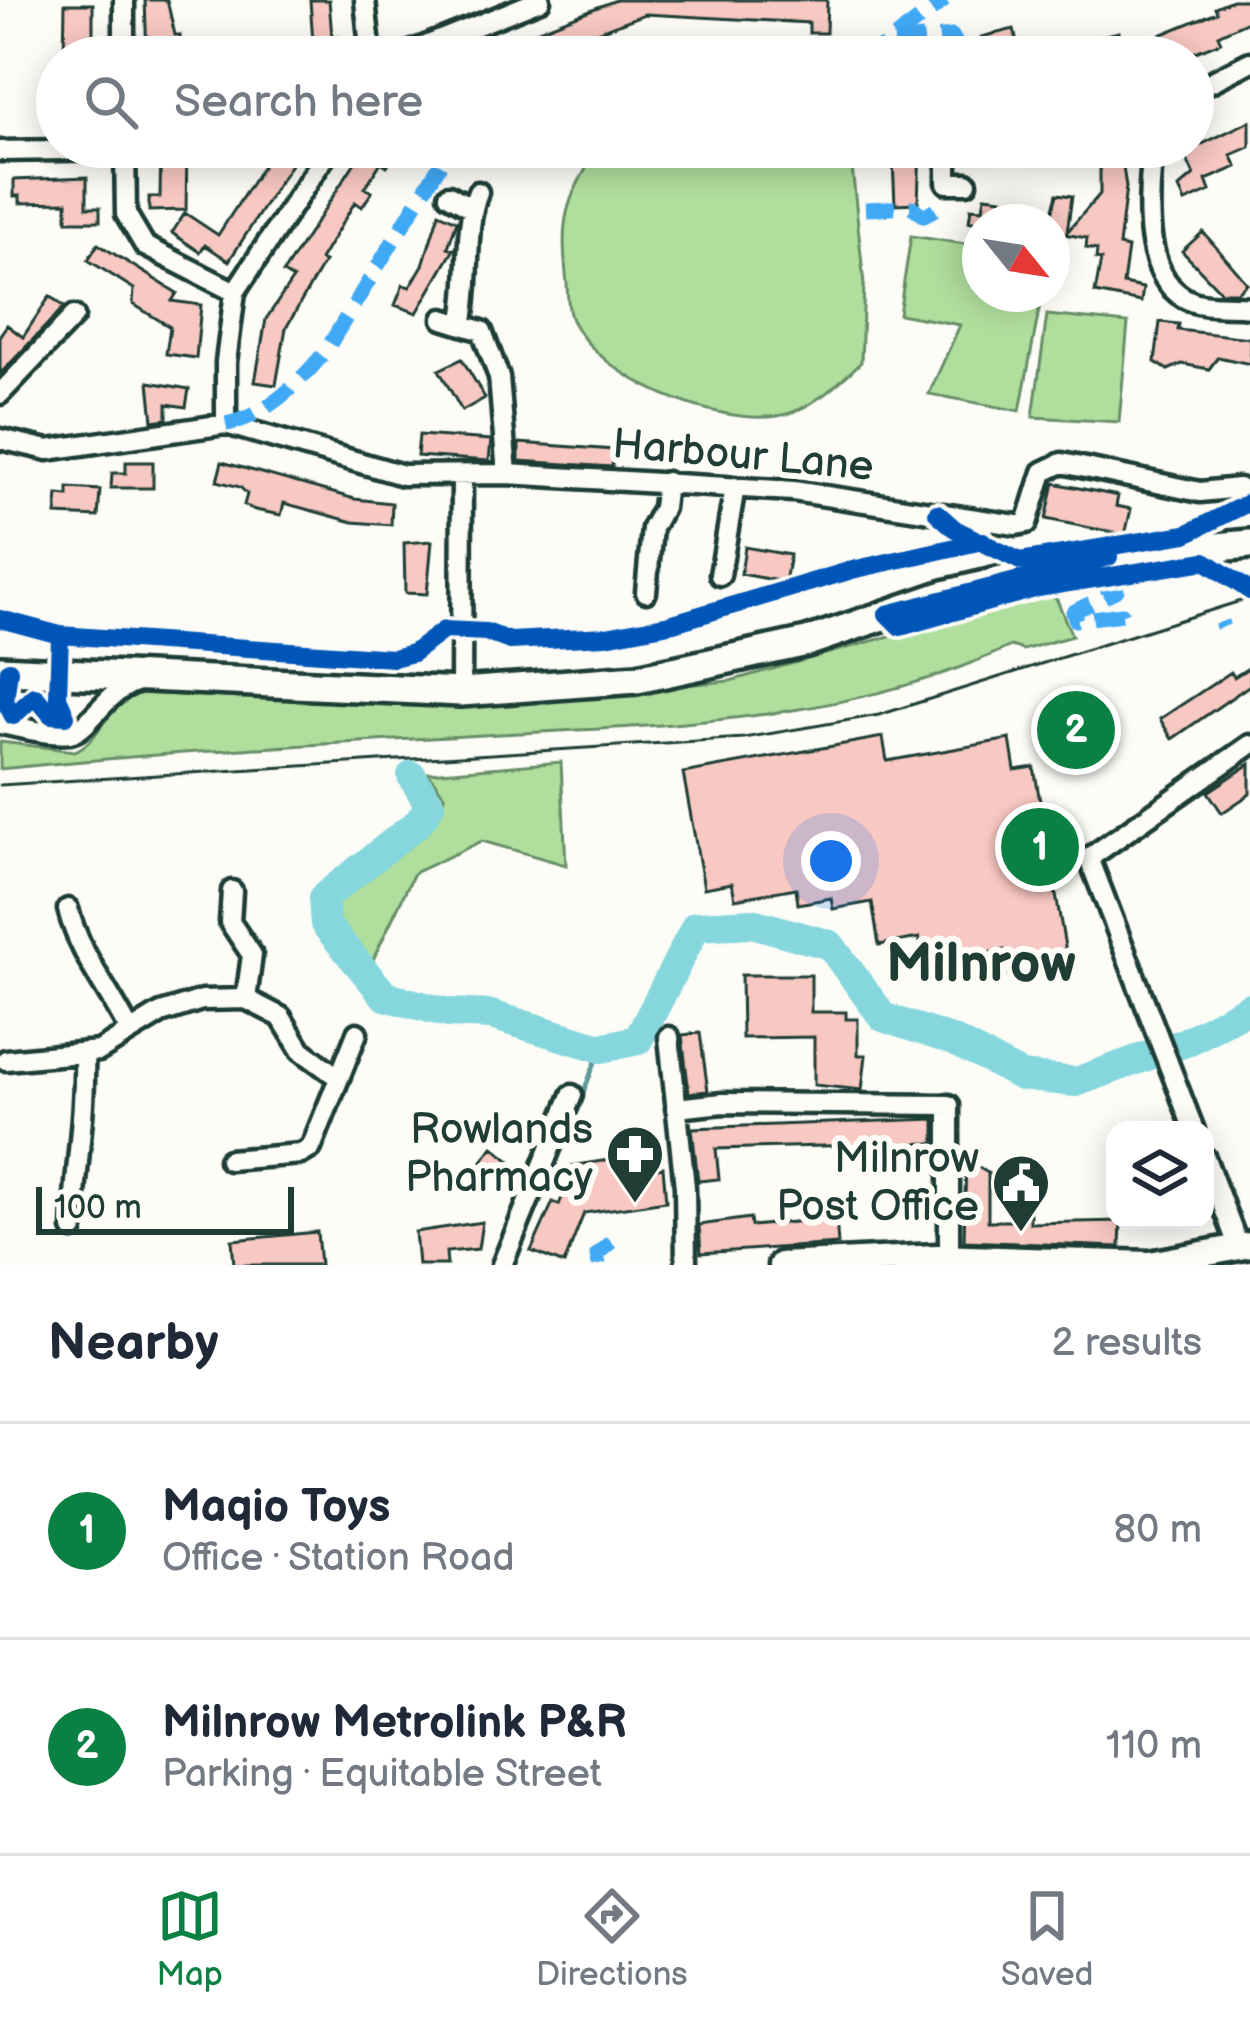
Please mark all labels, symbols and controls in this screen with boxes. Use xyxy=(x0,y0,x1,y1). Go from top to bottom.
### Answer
search box xyxy=(36,36,1214,168)
icon: search xyxy=(78,69,144,135)
text: Search here xyxy=(174,75,423,130)
north arrow xyxy=(962,204,1070,312)
street label: Harbour Lane xyxy=(610,419,876,493)
pin: 2 xyxy=(1037,685,1115,775)
pin: 1 xyxy=(1001,802,1079,892)
your location xyxy=(801,831,861,891)
district label: Milnrow xyxy=(886,932,1076,997)
place label: Rowlands Pharmacy xyxy=(405,1105,593,1204)
map controls xyxy=(1106,1121,1214,1229)
button: layers xyxy=(1106,1121,1214,1229)
pharmacy icon: Rowlands Pharmacy xyxy=(604,1123,666,1205)
place label: Milnrow Post Office xyxy=(776,1134,979,1233)
public building icon: Milnrow Post Office xyxy=(990,1152,1052,1234)
scale bar xyxy=(36,1181,294,1234)
text: 100 m xyxy=(54,1188,142,1228)
text: Nearby xyxy=(48,1313,219,1374)
text: 2 results xyxy=(1051,1320,1202,1367)
text: Maqio Toys xyxy=(162,1480,390,1535)
text: 1 xyxy=(79,1507,95,1554)
text: 80 m xyxy=(1114,1507,1202,1554)
text: Office · Station Road xyxy=(162,1535,515,1582)
text: Milnrow Metrolink P&R xyxy=(162,1696,627,1751)
text: 2 xyxy=(75,1723,99,1770)
text: 110 m xyxy=(1106,1723,1202,1770)
text: Parking · Equitable Street xyxy=(162,1751,602,1798)
tab: Map xyxy=(157,1883,223,1995)
tab: Directions xyxy=(536,1883,688,1995)
tab: Saved xyxy=(1001,1883,1093,1995)

